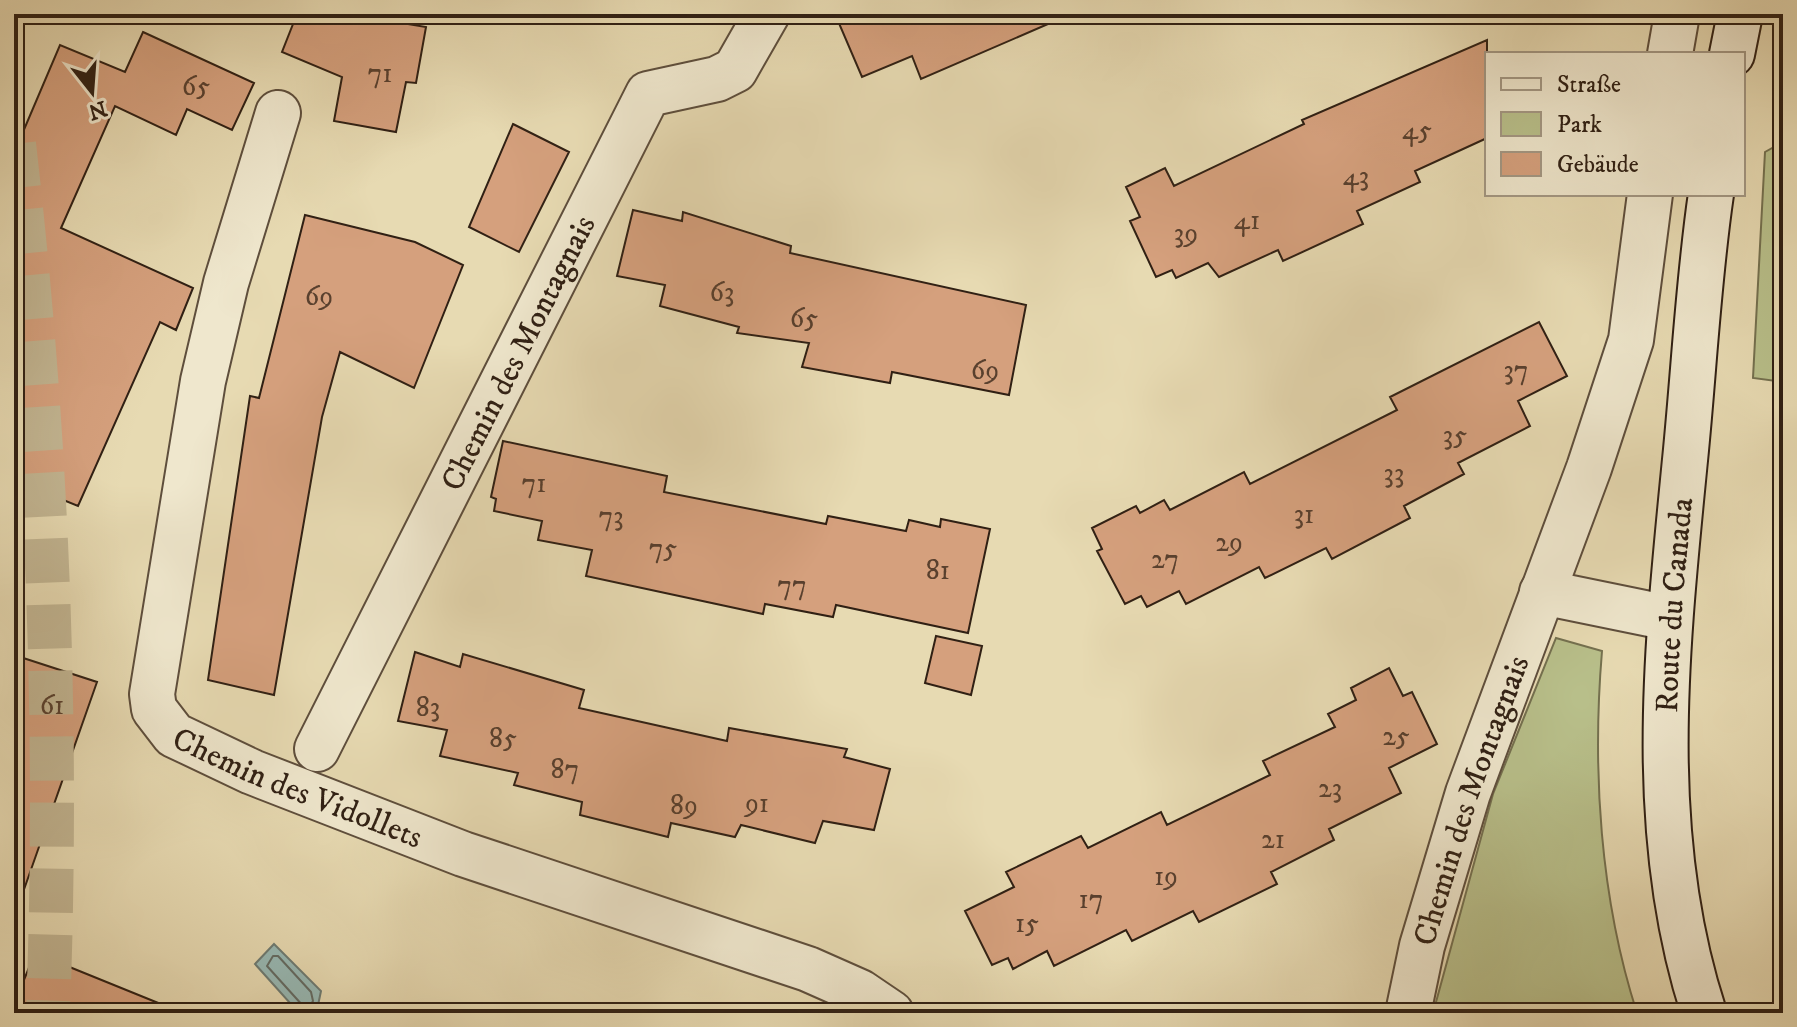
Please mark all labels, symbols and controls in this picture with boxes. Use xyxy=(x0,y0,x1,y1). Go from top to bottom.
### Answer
north arrow xyxy=(52,52,132,132)
legend xyxy=(1485,52,1745,196)
house number: 71 xyxy=(367,56,393,91)
house number: 65 xyxy=(182,69,210,104)
text: Straße xyxy=(1557,70,1621,100)
text: N xyxy=(85,94,110,125)
text: Park xyxy=(1557,110,1602,140)
house number: 45 xyxy=(1402,113,1432,148)
text: Gebäude xyxy=(1557,150,1639,180)
house number: 43 xyxy=(1343,159,1369,194)
house number: 41 xyxy=(1234,203,1260,238)
street label: Chemin des Montagnais xyxy=(433,209,605,498)
house number: 39 xyxy=(1174,216,1198,251)
house number: 63 xyxy=(709,275,735,310)
house number: 69 xyxy=(305,279,333,314)
house number: 65 xyxy=(790,301,818,336)
house number: 69 xyxy=(971,353,999,388)
house number: 37 xyxy=(1503,353,1529,388)
house number: 35 xyxy=(1443,418,1467,453)
house number: 33 xyxy=(1384,456,1404,491)
house number: 71 xyxy=(521,466,547,501)
street label: Route du Canada xyxy=(1648,495,1703,713)
house number: 31 xyxy=(1294,497,1314,532)
house number: 73 xyxy=(598,499,624,534)
house number: 29 xyxy=(1215,525,1243,560)
house number: 75 xyxy=(649,531,677,566)
house number: 27 xyxy=(1151,542,1179,577)
house number: 81 xyxy=(926,553,950,588)
house number: 77 xyxy=(777,568,807,603)
street label: Chemin des Montagnais xyxy=(1405,650,1539,951)
house number: 61 xyxy=(40,688,64,723)
house number: 83 xyxy=(416,690,440,725)
street label: Chemin des Vidollets xyxy=(166,719,428,858)
house number: 25 xyxy=(1382,719,1410,754)
house number: 85 xyxy=(489,721,517,756)
house number: 87 xyxy=(551,752,579,787)
house number: 23 xyxy=(1318,771,1342,806)
house number: 91 xyxy=(743,786,769,821)
house number: 89 xyxy=(670,788,698,823)
house number: 21 xyxy=(1261,822,1285,857)
house number: 19 xyxy=(1154,859,1178,894)
house number: 17 xyxy=(1078,882,1104,917)
house number: 15 xyxy=(1015,906,1039,941)

